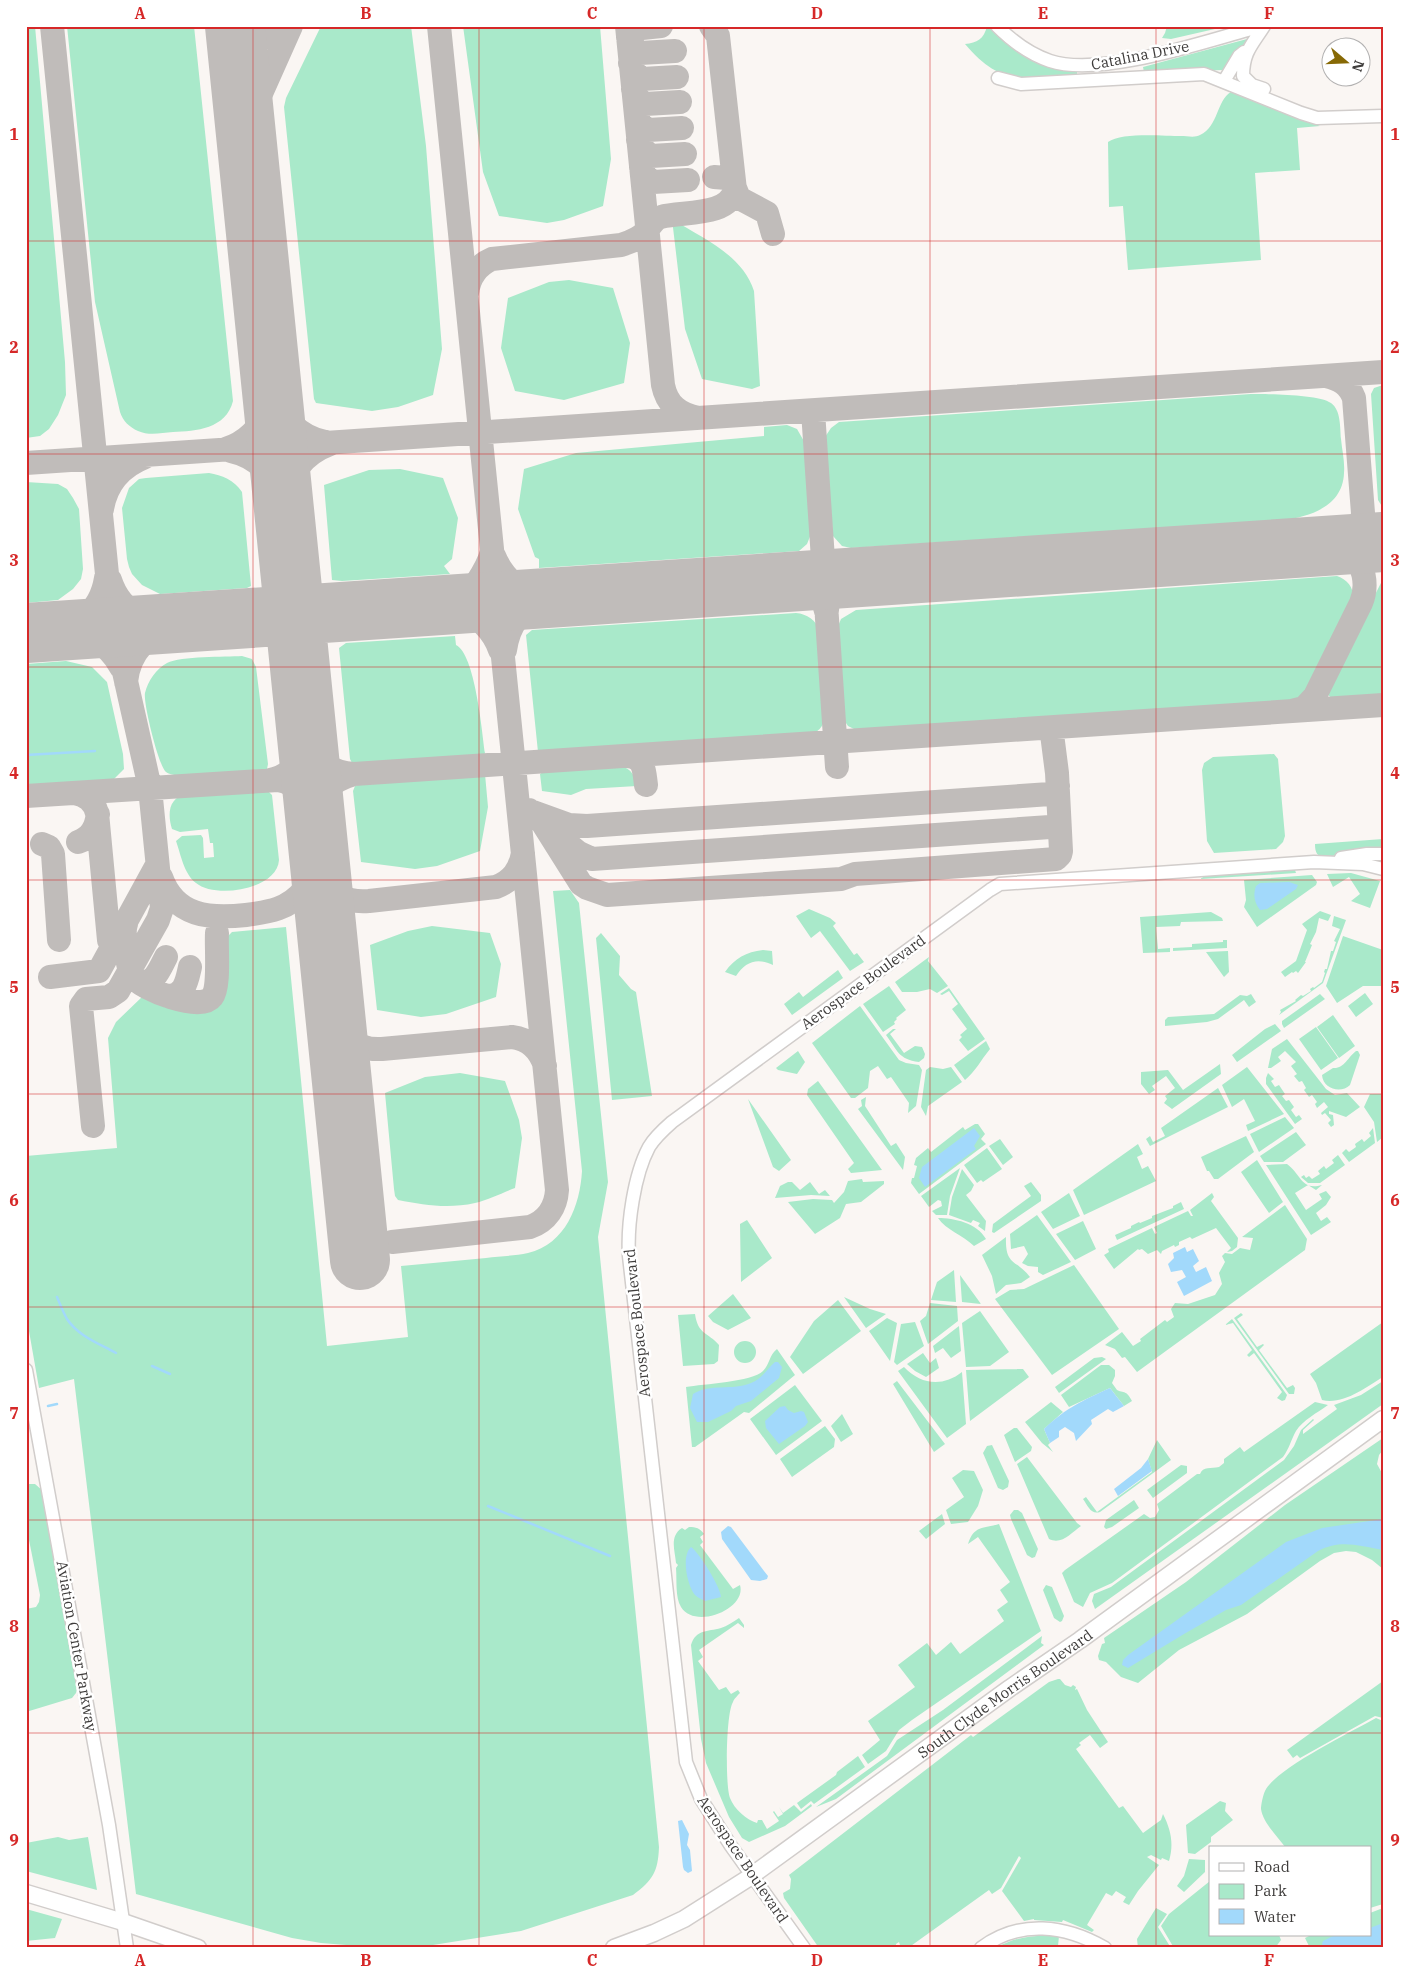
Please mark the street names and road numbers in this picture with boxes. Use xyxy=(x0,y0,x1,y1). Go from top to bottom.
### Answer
street label: Catalina Drive xyxy=(1089,36,1191,74)
street label: Aerospace Boulevard xyxy=(797,930,929,1034)
street label: Aerospace Boulevard xyxy=(620,1248,654,1398)
street label: Aviation Center Parkway xyxy=(53,1559,101,1733)
street label: South Clyde Morris Boulevard xyxy=(913,1625,1096,1762)
street label: Aerospace Boulevard xyxy=(693,1792,793,1926)

